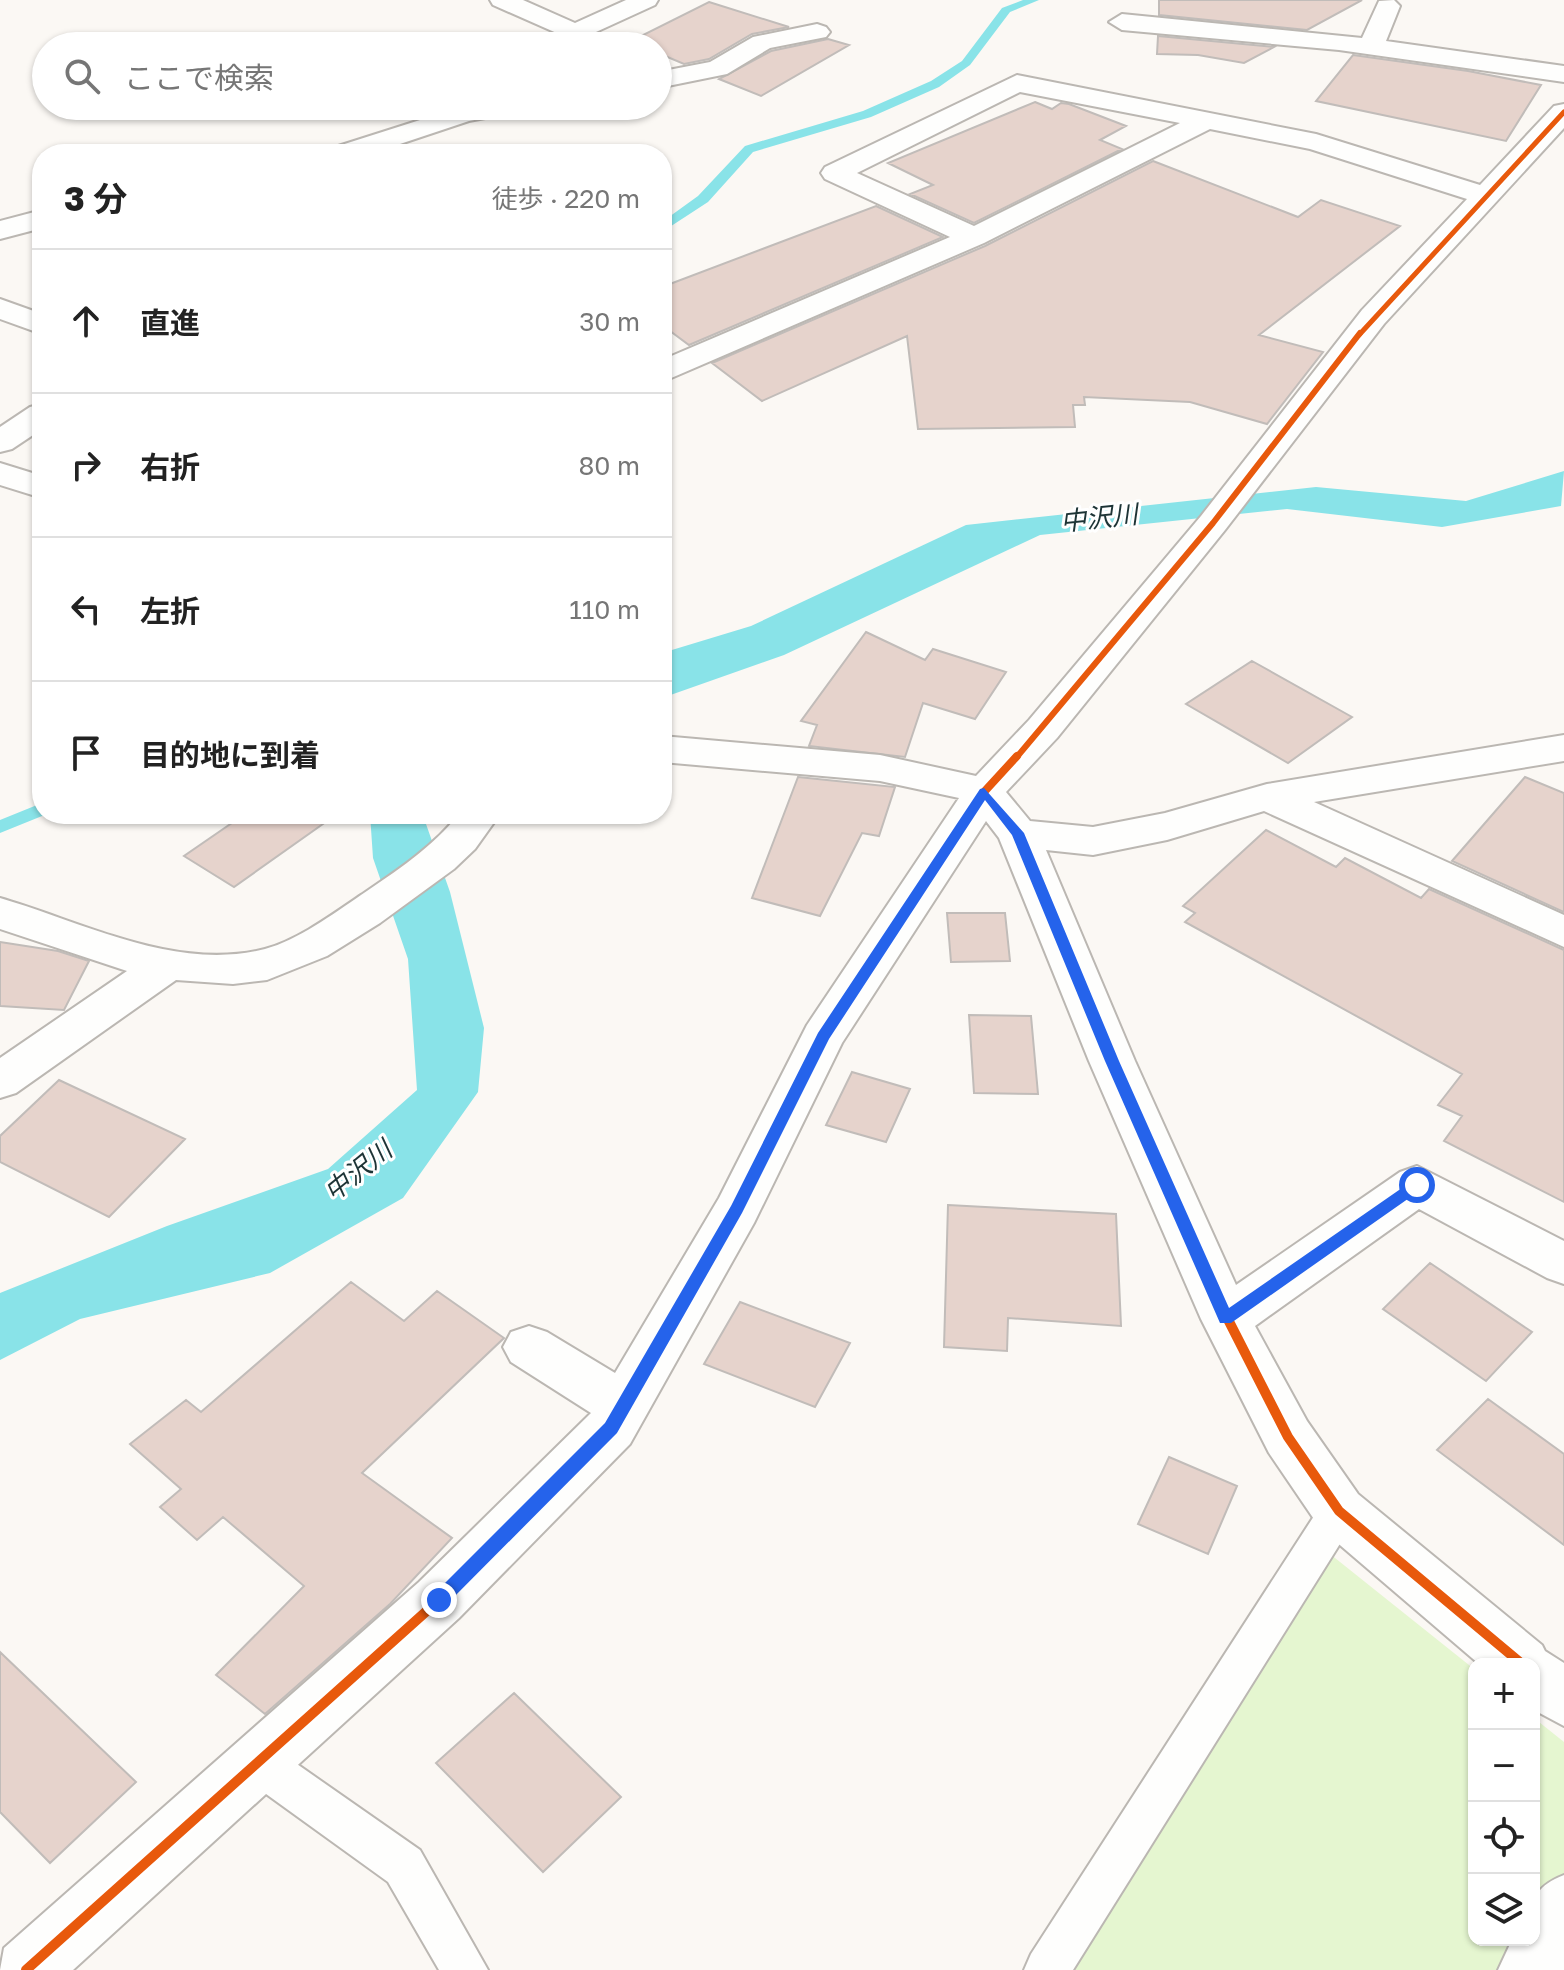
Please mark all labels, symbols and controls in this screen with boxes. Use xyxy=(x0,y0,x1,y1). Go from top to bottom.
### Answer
search box xyxy=(32,32,672,120)
icon: search xyxy=(60,54,104,98)
text: ここで検索 xyxy=(124,60,274,96)
text: 3 分 xyxy=(64,178,127,218)
text: 徒歩 · 220 m xyxy=(491,183,640,214)
icon: ahead xyxy=(64,299,108,343)
text: 直進 xyxy=(140,305,200,341)
text: 30 m xyxy=(579,306,640,337)
icon: right xyxy=(64,443,108,487)
text: 右折 xyxy=(140,449,200,485)
text: 80 m xyxy=(579,450,640,481)
water label: 中沢川 xyxy=(1059,498,1142,537)
icon: left xyxy=(64,587,108,631)
text: 左折 xyxy=(140,593,200,629)
text: 110 m xyxy=(569,594,640,625)
icon: arrive xyxy=(64,731,108,775)
text: 目的地に到着 xyxy=(140,737,320,773)
water label: 中沢川 xyxy=(318,1132,400,1207)
route start xyxy=(1399,1167,1435,1203)
route end xyxy=(421,1582,457,1618)
map controls xyxy=(1468,1658,1540,1946)
button: + xyxy=(1468,1658,1540,1730)
button: − xyxy=(1468,1730,1540,1802)
button: locate xyxy=(1468,1802,1540,1874)
button: layers xyxy=(1468,1874,1540,1946)

